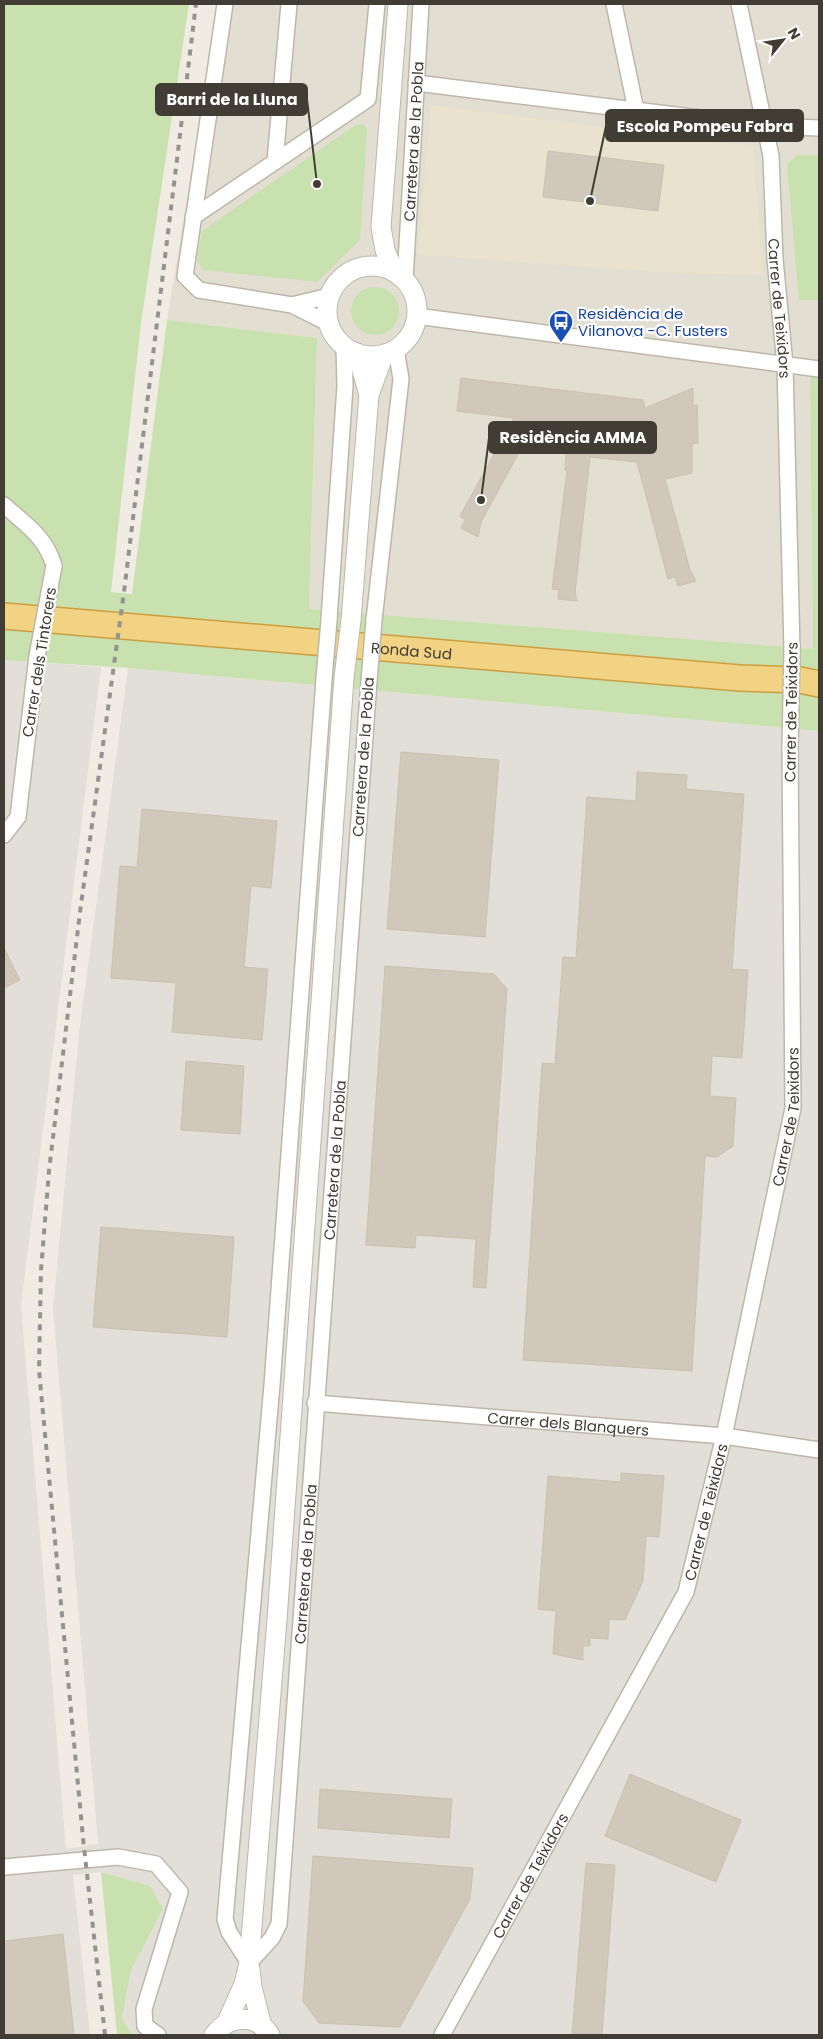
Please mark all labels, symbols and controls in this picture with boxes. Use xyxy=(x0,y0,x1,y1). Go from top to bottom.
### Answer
north arrow xyxy=(758,15,808,65)
text: N xyxy=(783,24,806,43)
street label: Carretera de la Pobla xyxy=(398,61,428,222)
callout: Barri de la Lluna xyxy=(156,84,307,115)
text: Barri de la Lluna xyxy=(166,88,298,111)
callout: Escola Pompeu Fabra xyxy=(606,110,803,141)
text: Escola Pompeu Fabra xyxy=(617,115,793,138)
street label: Carrer de Teixidors xyxy=(764,238,796,379)
place label: Residència de Vilanova -C. Fusters xyxy=(578,303,728,341)
bus stop icon: Residència de Vilanova -C. Fusters xyxy=(548,309,574,343)
callout: Residència AMMA xyxy=(489,422,656,453)
text: Residència AMMA xyxy=(499,426,647,449)
street label: Carrer dels Tintorers xyxy=(17,585,61,738)
street label: Ronda Sud xyxy=(370,636,453,664)
street label: Carrer de Teixidors xyxy=(779,641,803,782)
street label: Carretera de la Pobla xyxy=(347,676,379,838)
street label: Carrer de Teixidors xyxy=(766,1047,804,1188)
street label: Carretera de la Pobla xyxy=(318,1079,351,1241)
street label: Carrer dels Blanquers xyxy=(487,1406,650,1440)
street label: Carrer de Teixidors xyxy=(679,1441,732,1583)
street label: Carretera de la Pobla xyxy=(289,1483,321,1645)
street label: Carrer de Teixidors xyxy=(487,1809,573,1942)

